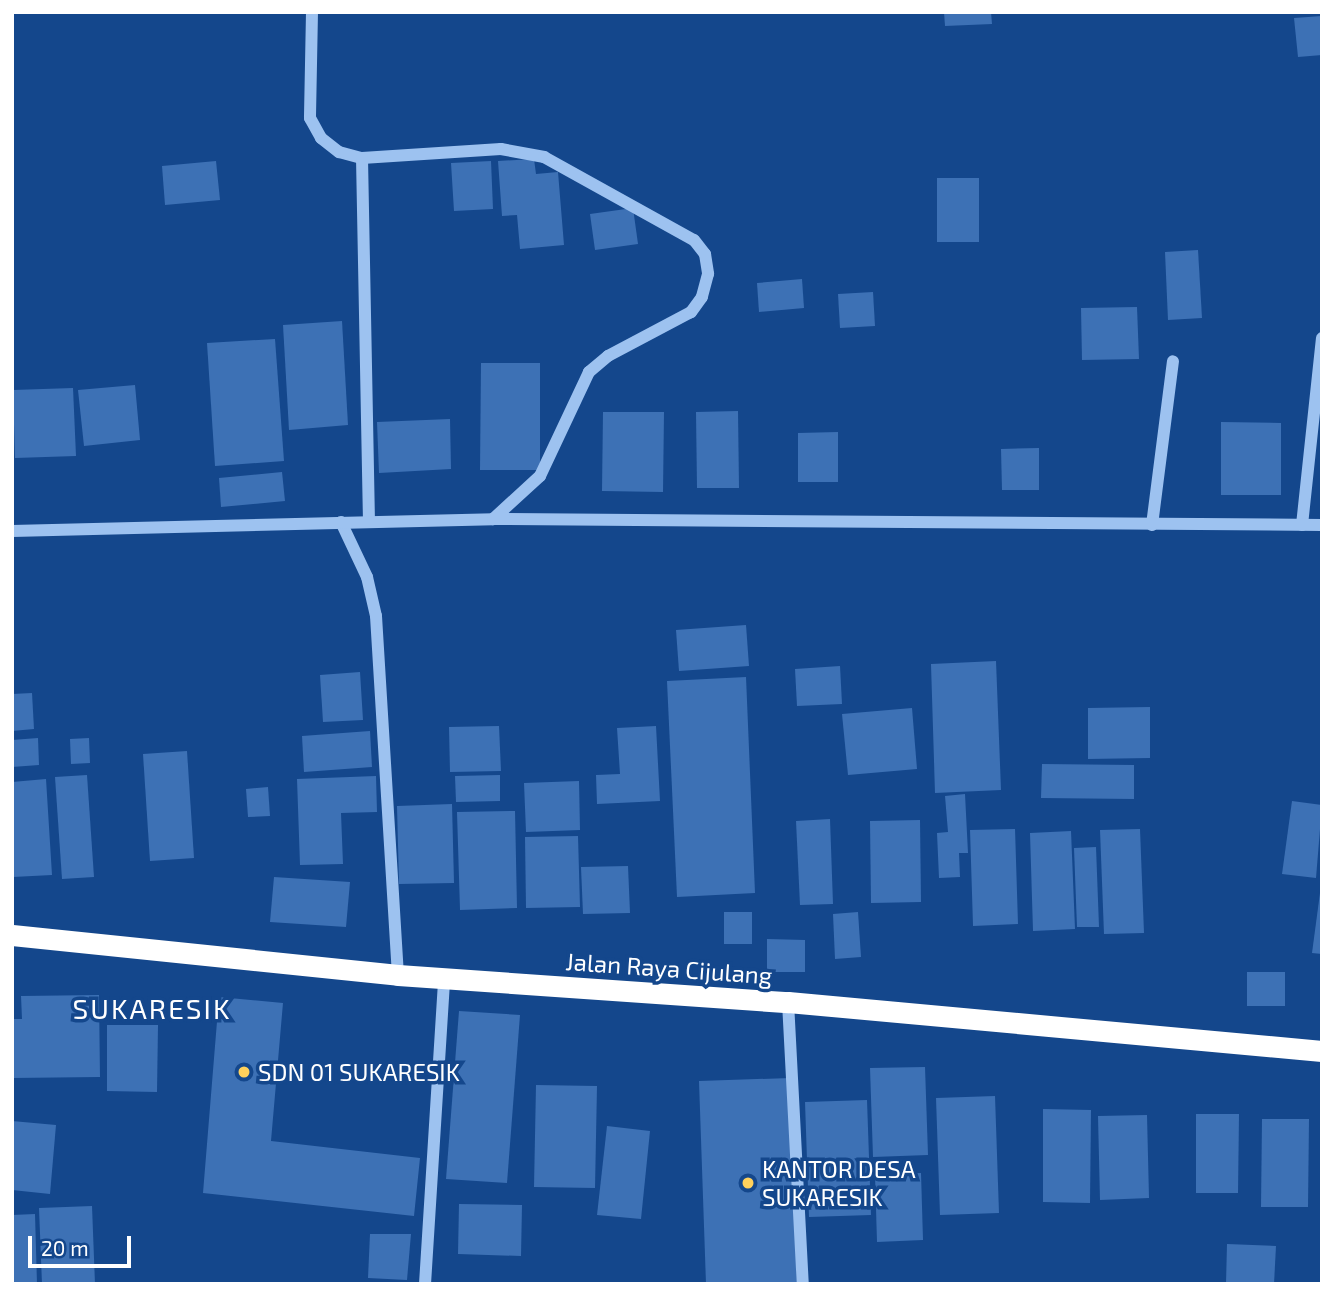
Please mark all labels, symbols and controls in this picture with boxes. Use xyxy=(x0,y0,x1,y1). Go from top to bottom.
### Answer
street label: Jalan Raya Cijulang xyxy=(565,946,773,990)
district label: SUKARESIK xyxy=(74,991,230,1025)
place label: SDN 01 SUKARESIK xyxy=(258,1058,460,1086)
marker: SDN 01 SUKARESIK xyxy=(236,1064,252,1080)
place label: KANTOR DESA SUKARESIK xyxy=(762,1155,916,1211)
marker: KANTOR DESA SUKARESIK xyxy=(740,1175,756,1191)
scale bar xyxy=(32,1222,135,1266)
text: 20 m xyxy=(41,1235,89,1260)

